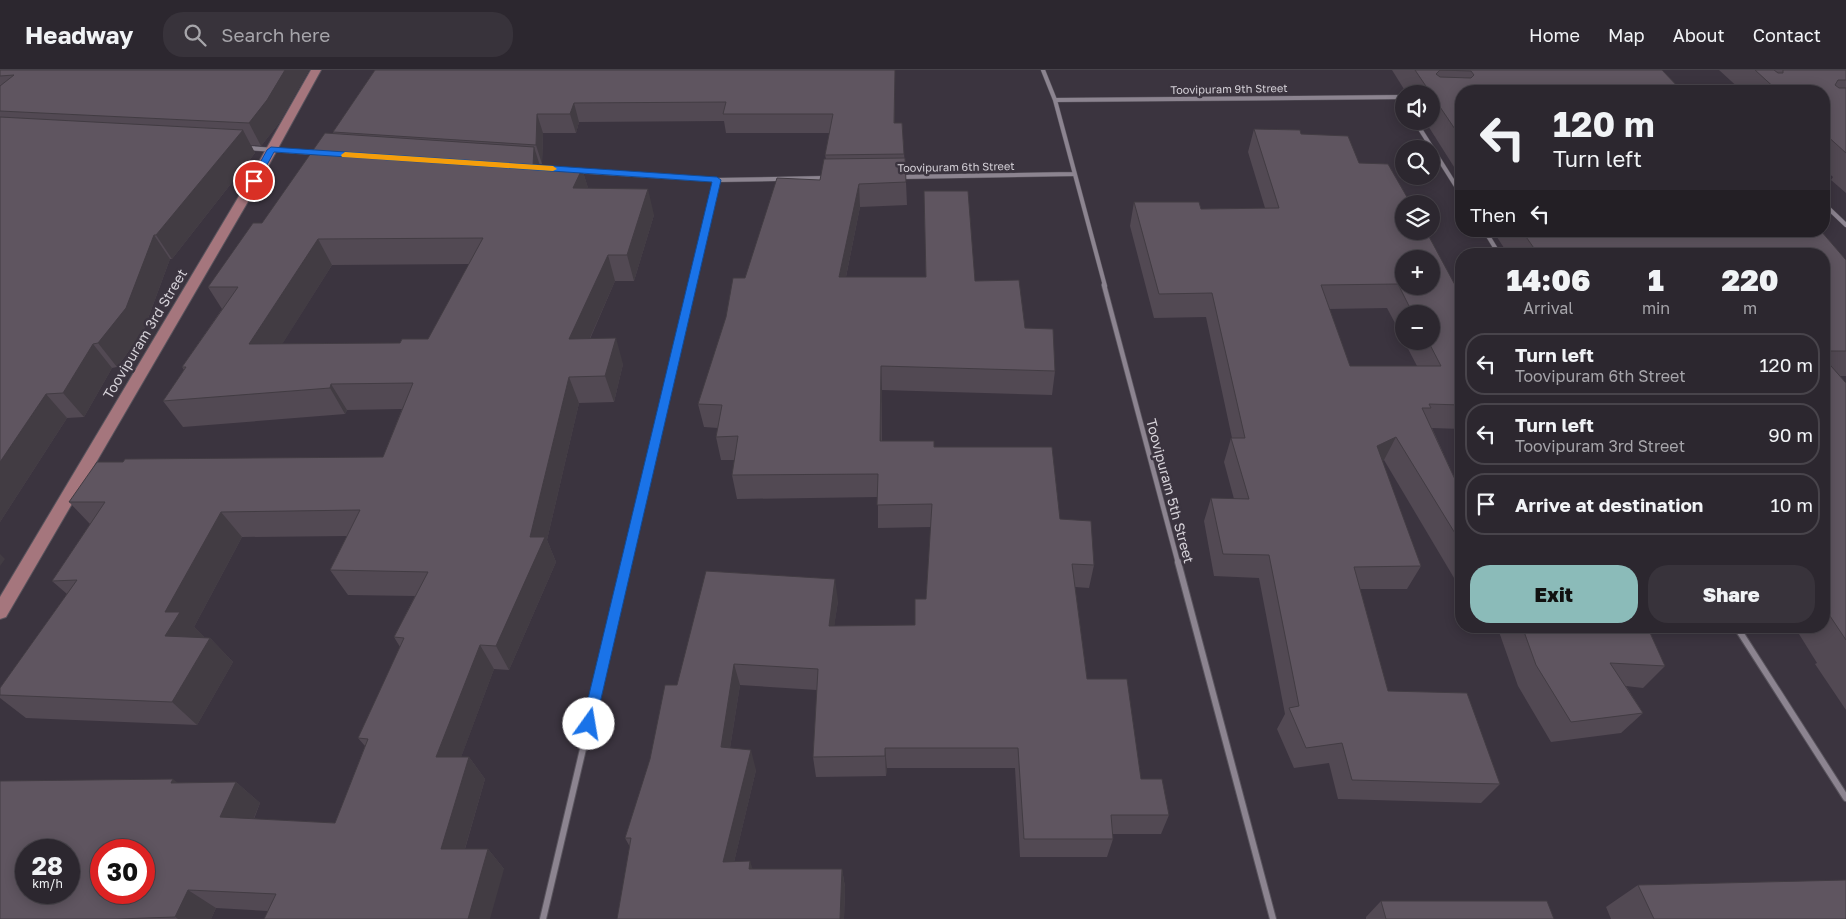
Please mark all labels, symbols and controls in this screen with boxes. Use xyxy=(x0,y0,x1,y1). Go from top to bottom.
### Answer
search box xyxy=(163,12,513,57)
text: Headway xyxy=(25,20,133,49)
icon: search xyxy=(181,21,209,49)
text: Search here xyxy=(221,23,330,46)
text: Home xyxy=(1529,24,1580,46)
text: Map xyxy=(1608,24,1645,46)
text: About xyxy=(1673,24,1725,46)
text: Contact xyxy=(1753,24,1821,46)
street label: Toovipuram 9th Street xyxy=(1170,81,1288,96)
map controls xyxy=(1395,85,1440,350)
button: sound xyxy=(1395,85,1440,130)
text: 120 m xyxy=(1553,103,1655,145)
icon: left xyxy=(1470,105,1535,170)
button: search xyxy=(1395,140,1440,185)
text: Turn left xyxy=(1553,145,1642,172)
street label: Toovipuram 6th Street xyxy=(897,159,1015,174)
pin xyxy=(233,160,275,202)
icon: arrive xyxy=(240,167,268,195)
button: layers xyxy=(1395,195,1440,240)
icon: left xyxy=(1526,200,1554,228)
text: Then xyxy=(1470,203,1516,226)
button: + xyxy=(1395,250,1440,295)
text: 14:06 xyxy=(1506,262,1590,298)
text: 1 xyxy=(1648,262,1664,298)
text: 220 xyxy=(1722,262,1779,298)
street label: Toovipuram 3rd Street xyxy=(99,266,190,402)
text: Arrival xyxy=(1523,298,1574,318)
text: min xyxy=(1642,298,1670,318)
text: m xyxy=(1743,298,1757,318)
button: − xyxy=(1395,305,1440,350)
text: Turn left xyxy=(1515,343,1594,366)
icon: left xyxy=(1472,350,1500,378)
text: 120 m xyxy=(1759,353,1813,376)
text: Toovipuram 6th Street xyxy=(1515,366,1686,386)
text: Turn left xyxy=(1515,413,1594,436)
street label: Toovipuram 5th Street xyxy=(1143,417,1198,565)
icon: left xyxy=(1472,420,1500,448)
text: 90 m xyxy=(1768,423,1813,446)
text: Toovipuram 3rd Street xyxy=(1515,436,1685,456)
icon: arrive xyxy=(1472,490,1500,518)
text: Arrive at destination xyxy=(1515,493,1703,516)
text: 10 m xyxy=(1770,493,1813,516)
button: Exit xyxy=(1470,565,1638,623)
button: Share xyxy=(1648,565,1815,623)
position arrow xyxy=(562,697,614,749)
speed limit sign: 30 xyxy=(90,839,155,904)
text: 28 xyxy=(32,850,63,881)
text: km/h xyxy=(32,876,63,891)

